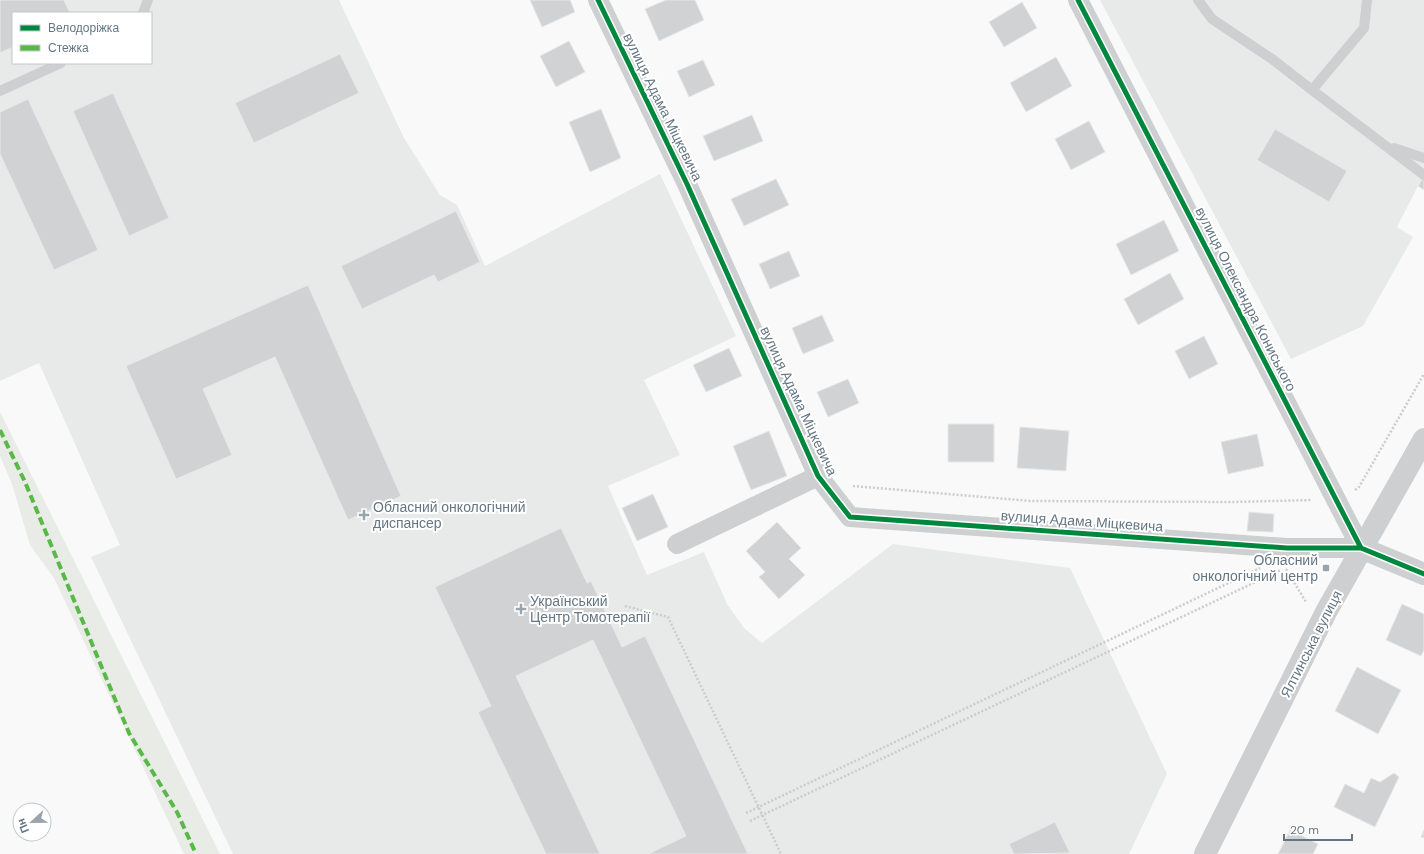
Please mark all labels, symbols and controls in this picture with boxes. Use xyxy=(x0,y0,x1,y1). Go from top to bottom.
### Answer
legend xyxy=(12,12,152,64)
text: Велодоріжка xyxy=(48,20,119,36)
street label: вулиця Адама Міцкевича xyxy=(619,30,707,184)
text: Стежка xyxy=(48,40,89,56)
street label: вулиця Олександра Кониського xyxy=(1192,204,1301,394)
street label: вулиця Адама Міцкевича xyxy=(756,323,842,479)
place label: Обласний онкологічний диспансер xyxy=(373,498,526,532)
street label: вулиця Адама Міцкевича xyxy=(1000,506,1164,536)
marker: Обласний онкологічний диспансер xyxy=(358,509,370,521)
place label: Обласний онкологічний центр xyxy=(1192,551,1318,585)
marker: Обласний онкологічний центр xyxy=(1321,563,1331,573)
street label: Ялтинська вулиця xyxy=(1276,587,1346,701)
place label: Український Центр Томотерапії xyxy=(530,592,650,626)
marker: Український Центр Томотерапії xyxy=(515,603,527,615)
north arrow xyxy=(12,802,52,842)
text: Пн xyxy=(14,816,32,835)
scale bar xyxy=(1284,816,1352,842)
text: 20 m xyxy=(1290,822,1319,838)

